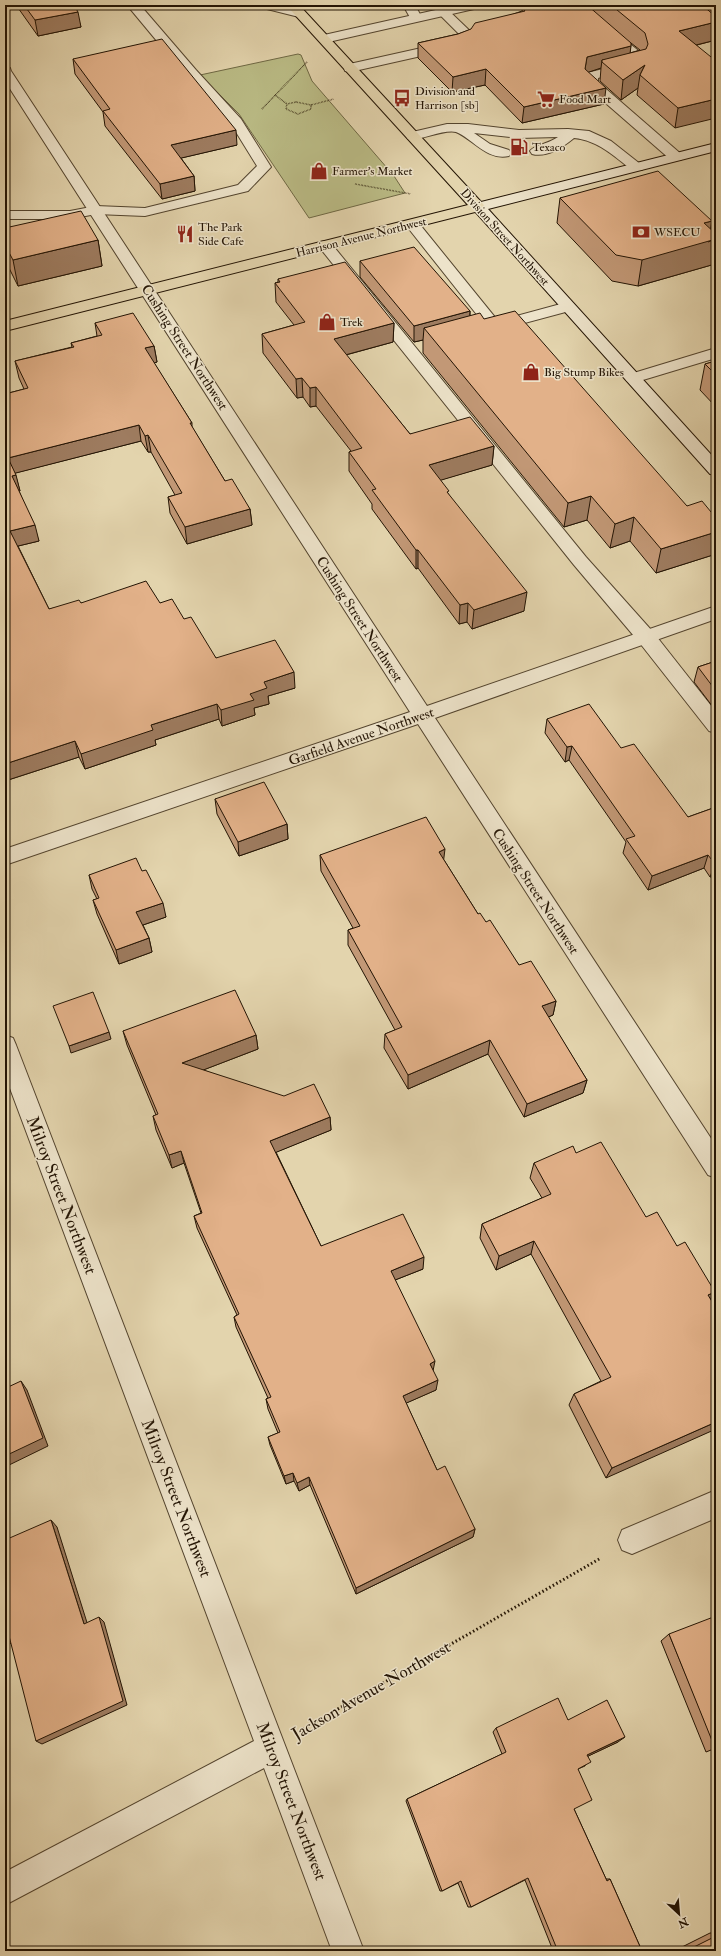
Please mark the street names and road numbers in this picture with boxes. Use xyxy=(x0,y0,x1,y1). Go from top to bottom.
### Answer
street label: Division Street Northwest xyxy=(457,186,552,289)
street label: Harrison Avenue Northwest xyxy=(294,214,428,261)
street label: Cushing Street Northwest xyxy=(138,281,232,414)
street label: Cushing Street Northwest xyxy=(313,553,407,686)
street label: Garfield Avenue Northwest xyxy=(286,703,437,769)
street label: Cushing Street Northwest xyxy=(489,825,583,958)
street label: Milroy Street Northwest xyxy=(21,1113,102,1278)
street label: Milroy Street Northwest xyxy=(136,1416,217,1581)
street label: Jackson Avenue Northwest xyxy=(287,1636,455,1746)
street label: Milroy Street Northwest xyxy=(251,1719,332,1884)

